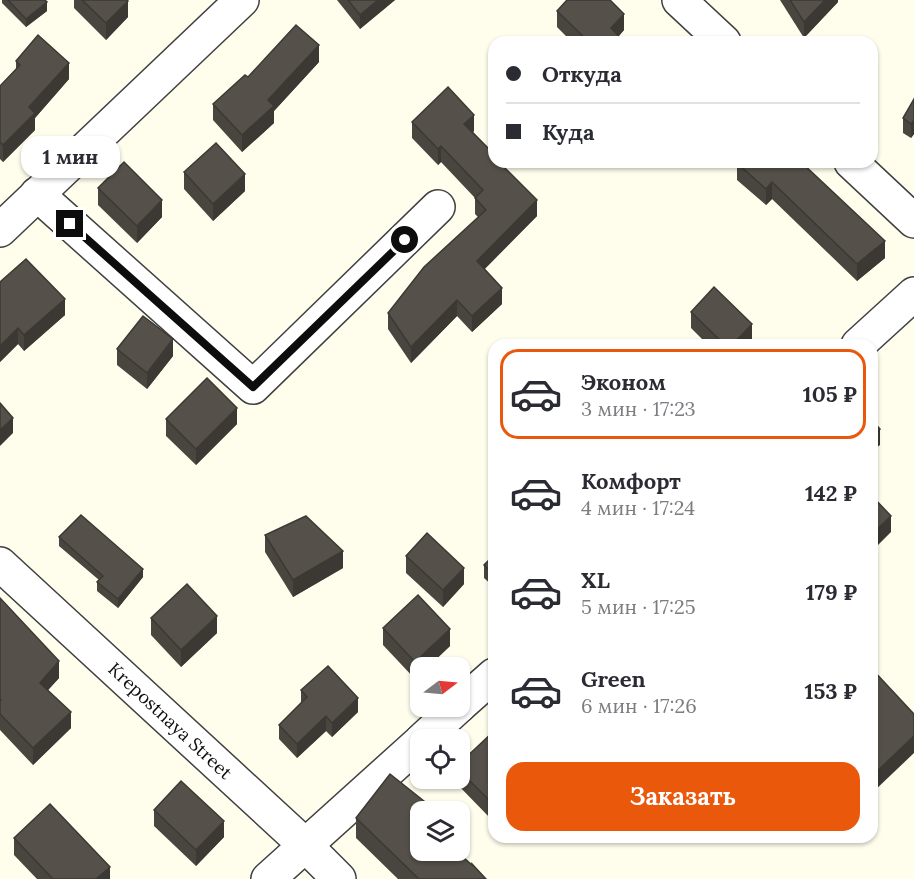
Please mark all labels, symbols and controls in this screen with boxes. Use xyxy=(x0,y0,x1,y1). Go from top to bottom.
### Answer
text: Откуда xyxy=(542,60,622,88)
text: Куда xyxy=(542,118,594,146)
callout: 1 мин xyxy=(20,137,119,179)
text: 1 мин xyxy=(43,144,98,169)
route end xyxy=(56,210,83,237)
route start xyxy=(391,226,418,253)
icon: car xyxy=(509,367,563,421)
text: Эконом xyxy=(581,368,666,396)
text: 105 ₽ xyxy=(803,380,857,408)
text: 3 мин · 17:23 xyxy=(581,396,696,421)
icon: car xyxy=(509,466,563,520)
text: Комфорт xyxy=(581,467,681,495)
text: 142 ₽ xyxy=(805,479,857,507)
text: 4 мин · 17:24 xyxy=(581,495,695,520)
icon: car xyxy=(509,565,563,619)
text: XL xyxy=(581,566,610,594)
text: 179 ₽ xyxy=(806,578,857,606)
text: 5 мин · 17:25 xyxy=(581,594,696,619)
street label: Krepostnaya Street xyxy=(104,657,237,784)
north arrow xyxy=(410,657,470,717)
map controls xyxy=(410,657,470,861)
icon: car xyxy=(509,664,563,718)
text: Green xyxy=(581,665,646,693)
text: 153 ₽ xyxy=(804,677,857,705)
text: 6 мин · 17:26 xyxy=(581,693,697,718)
button: locate xyxy=(410,729,470,789)
button: Заказать xyxy=(506,762,860,831)
button: layers xyxy=(410,801,470,861)

